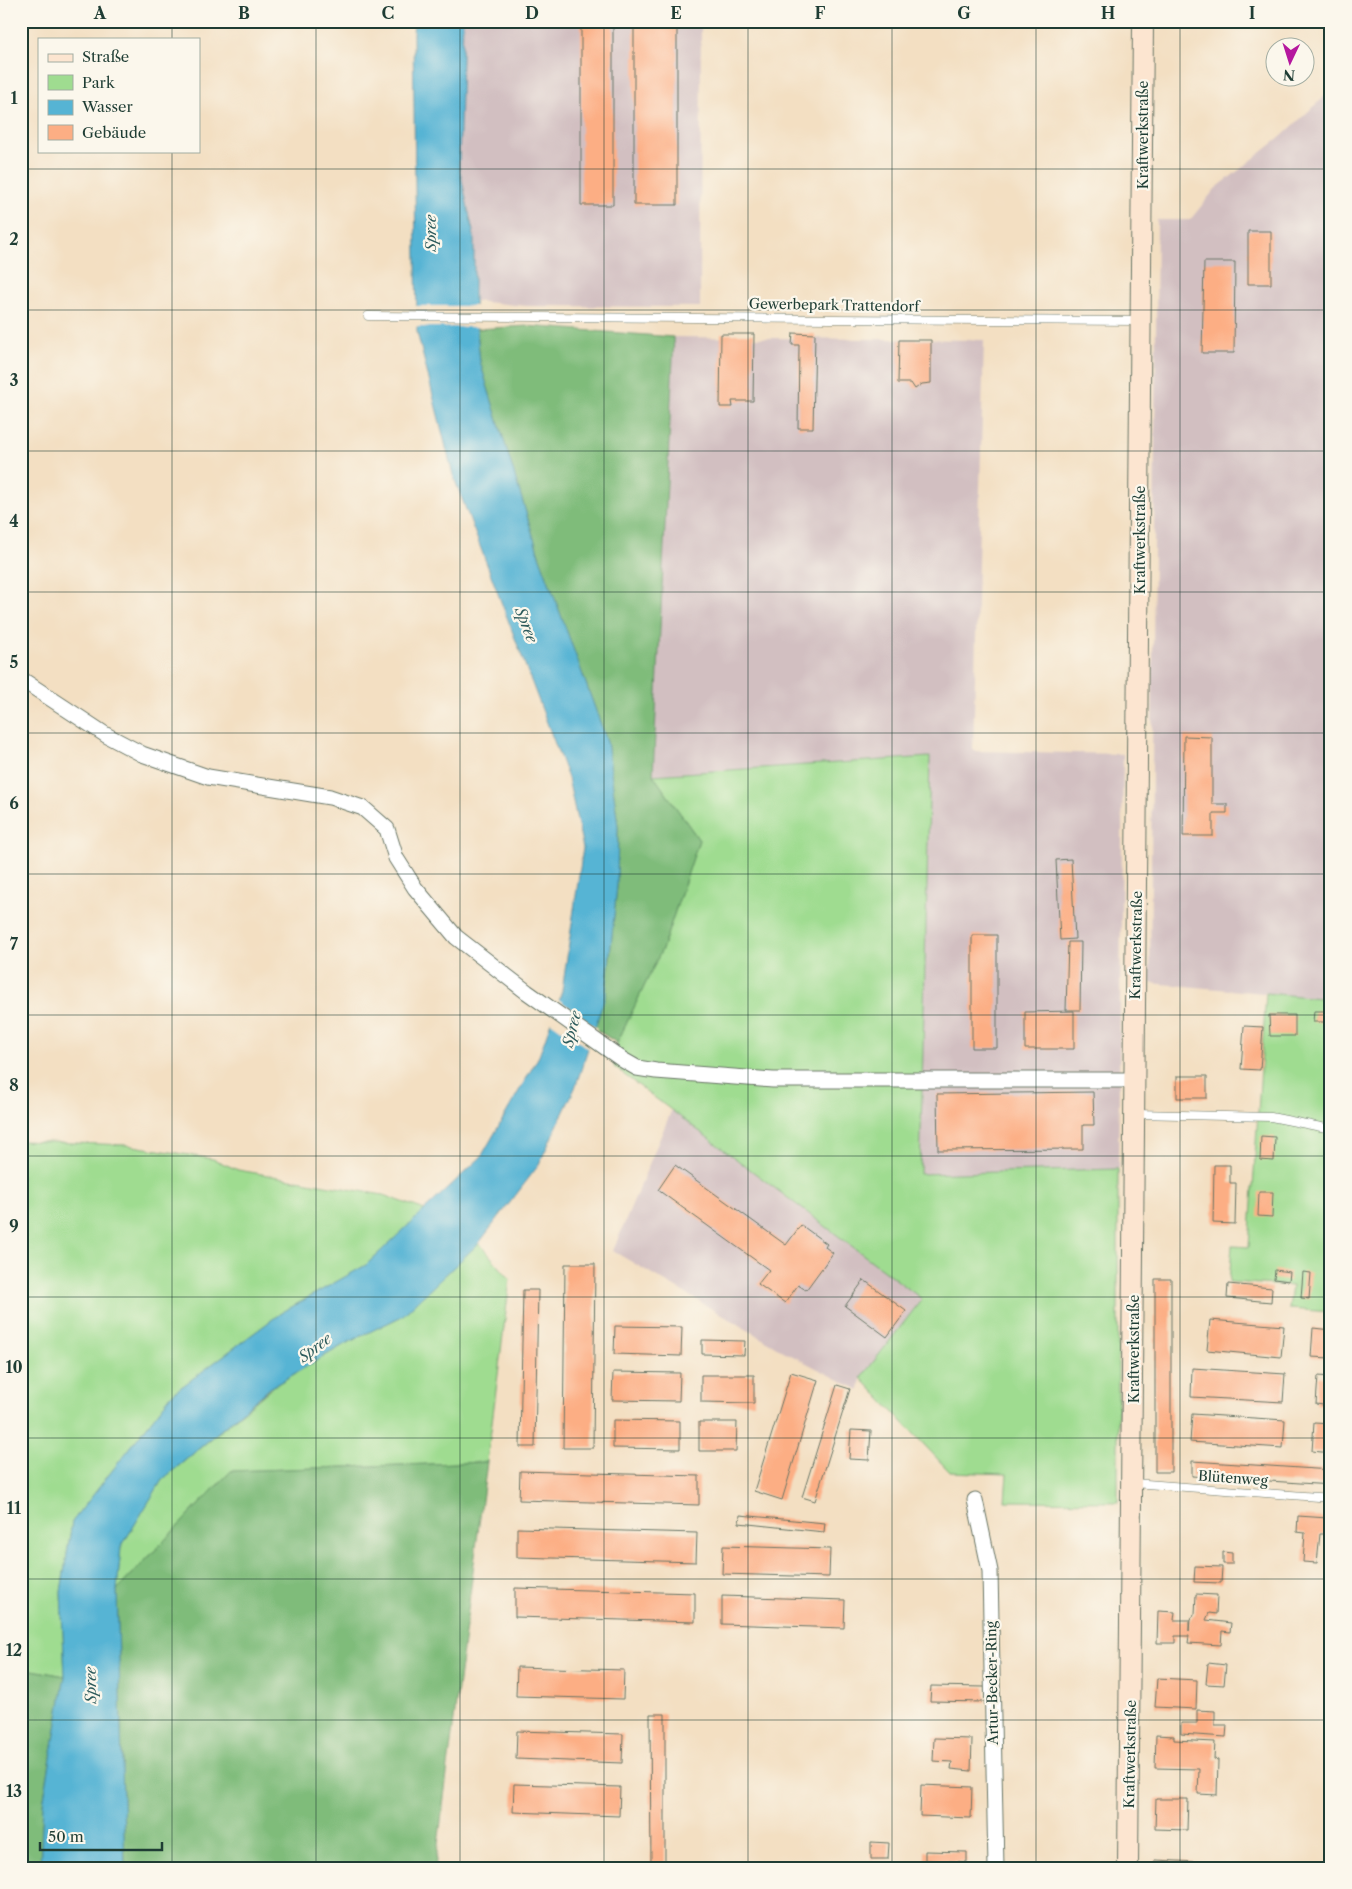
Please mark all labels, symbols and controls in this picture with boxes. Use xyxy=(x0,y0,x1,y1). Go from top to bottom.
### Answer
text: A xyxy=(93,3,107,23)
text: B xyxy=(238,3,250,23)
text: C xyxy=(382,3,394,23)
text: D xyxy=(525,3,539,23)
text: E xyxy=(670,3,682,23)
text: F xyxy=(815,3,826,23)
text: G xyxy=(957,3,971,23)
text: H xyxy=(1101,3,1115,23)
text: I xyxy=(1249,3,1256,23)
legend xyxy=(38,38,200,152)
north arrow xyxy=(1264,38,1314,88)
text: Straße xyxy=(82,47,129,66)
text: N xyxy=(1282,66,1296,84)
text: Park xyxy=(82,73,116,92)
street label: Kraftwerkstraße xyxy=(1134,81,1152,189)
text: 1 xyxy=(10,88,18,108)
text: Wasser xyxy=(81,97,133,116)
text: Gebäude xyxy=(82,123,146,142)
water label: Spree xyxy=(421,214,440,252)
text: 2 xyxy=(9,229,19,249)
street label: Gewerbepark Trattendorf xyxy=(749,295,921,316)
text: 3 xyxy=(9,370,19,390)
street label: Kraftwerkstraße xyxy=(1131,486,1149,594)
text: 4 xyxy=(9,511,19,531)
water label: Spree xyxy=(511,603,542,646)
text: 5 xyxy=(10,652,19,672)
text: 6 xyxy=(9,793,19,813)
street label: Kraftwerkstraße xyxy=(1126,890,1146,999)
text: 7 xyxy=(10,934,19,954)
water label: Spree xyxy=(558,1008,585,1050)
text: 8 xyxy=(9,1075,19,1095)
text: 9 xyxy=(9,1216,19,1236)
street label: Kraftwerkstraße xyxy=(1125,1295,1143,1403)
water label: Spree xyxy=(294,1329,336,1367)
text: 10 xyxy=(5,1357,23,1377)
street label: Blütenweg xyxy=(1198,1467,1269,1489)
text: 11 xyxy=(7,1498,22,1518)
street label: Artur-Becker-Ring xyxy=(982,1620,1002,1746)
text: 12 xyxy=(6,1640,22,1660)
water label: Spree xyxy=(81,1666,100,1704)
street label: Kraftwerkstraße xyxy=(1120,1699,1140,1808)
text: 13 xyxy=(6,1781,22,1801)
scale bar xyxy=(40,1819,162,1851)
text: 50 m xyxy=(48,1827,84,1846)

